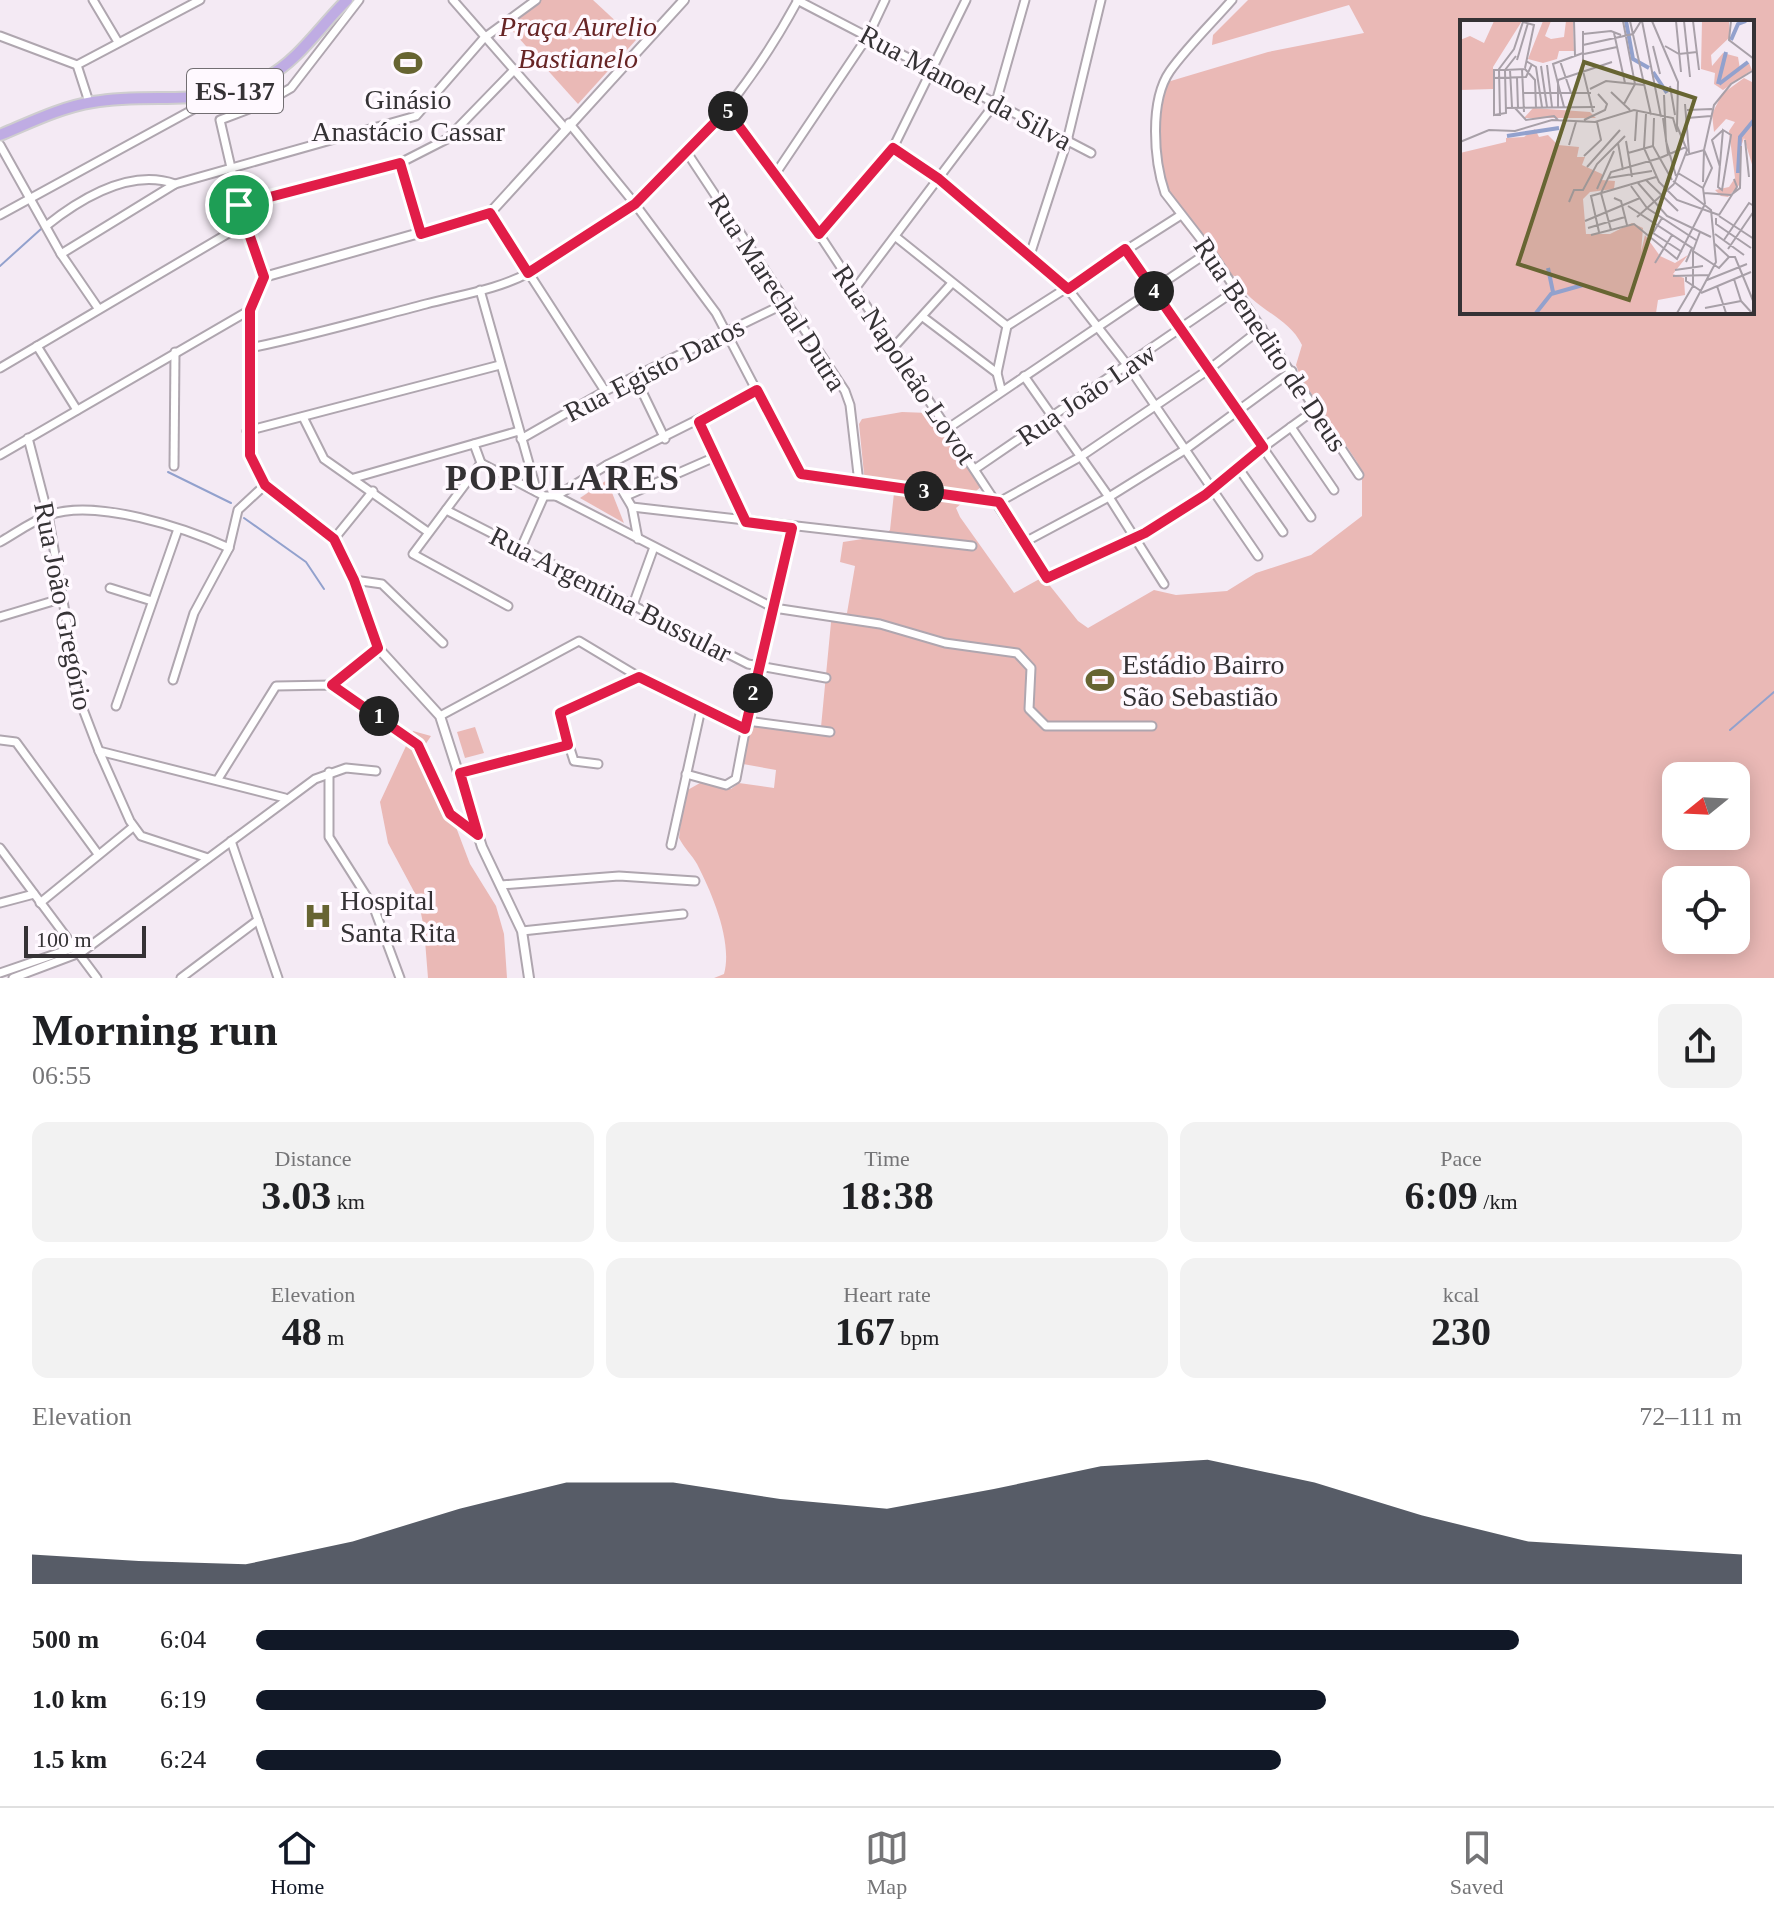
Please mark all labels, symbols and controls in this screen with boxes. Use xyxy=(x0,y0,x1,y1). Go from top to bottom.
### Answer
park label: Praça Aurelio Bastianelo xyxy=(498,11,657,74)
street label: Rua Manoel da Silva xyxy=(854,18,1078,157)
inset map xyxy=(1460,20,1754,314)
sports icon: Ginásio Anastácio Cassar xyxy=(393,48,423,78)
road number: ES-137 xyxy=(187,69,283,113)
place label: Ginásio Anastácio Cassar xyxy=(311,84,505,147)
pin: 5 xyxy=(708,91,748,131)
text: 5 xyxy=(723,98,734,123)
pin xyxy=(205,171,273,239)
icon: arrive xyxy=(217,183,261,227)
street label: Rua Marechal Dutra xyxy=(702,188,853,397)
street label: Rua Benedito de Deus xyxy=(1188,231,1354,457)
street label: Rua Napoleão Lovot xyxy=(827,259,983,470)
pin: 4 xyxy=(1134,271,1174,311)
text: 4 xyxy=(1149,278,1160,303)
street label: Rua Egisto Daros xyxy=(559,311,749,428)
street label: Rua João Law xyxy=(1011,336,1162,452)
district label: POPULARES xyxy=(445,458,681,498)
pin: 3 xyxy=(904,471,944,511)
text: 3 xyxy=(919,478,930,503)
street label: Rua João Gregório xyxy=(28,499,99,713)
street label: Rua Argentina Bussular xyxy=(485,520,737,669)
place label: Estádio Bairro São Sebastião xyxy=(1122,649,1285,712)
sports icon: Estádio Bairro São Sebastião xyxy=(1085,665,1115,695)
pin: 2 xyxy=(733,673,773,713)
text: 2 xyxy=(748,680,759,705)
pin: 1 xyxy=(359,696,399,736)
text: 1 xyxy=(374,703,385,728)
north arrow xyxy=(1662,762,1750,850)
map controls xyxy=(1662,762,1750,954)
button: locate xyxy=(1662,866,1750,954)
place label: Hospital Santa Rita xyxy=(340,885,456,948)
hospital icon: Hospital Santa Rita xyxy=(303,901,333,931)
scale bar xyxy=(24,922,146,958)
text: 100 m xyxy=(36,927,92,952)
button: share xyxy=(1658,1004,1742,1088)
text: Morning run xyxy=(32,1006,278,1055)
text: 06:55 xyxy=(32,1061,91,1090)
text: Distance xyxy=(275,1146,351,1171)
text: Time xyxy=(864,1146,910,1171)
text: Pace xyxy=(1440,1146,1482,1171)
text: 3.03 xyxy=(261,1173,331,1218)
text: 18:38 xyxy=(840,1173,934,1218)
text: 6:09 xyxy=(1404,1173,1478,1218)
text: km xyxy=(331,1189,365,1214)
text: /km xyxy=(1478,1189,1518,1214)
text: Elevation xyxy=(271,1282,355,1307)
text: Heart rate xyxy=(843,1282,931,1307)
text: kcal xyxy=(1443,1282,1479,1307)
text: 48 xyxy=(282,1309,322,1354)
text: 167 xyxy=(835,1309,895,1354)
text: 230 xyxy=(1431,1309,1491,1354)
text: m xyxy=(322,1325,344,1350)
text: bpm xyxy=(895,1325,939,1350)
text: Elevation xyxy=(32,1402,132,1431)
text: 72–111 m xyxy=(1639,1402,1742,1431)
text: 500 m xyxy=(32,1625,99,1654)
text: 6:04 xyxy=(160,1625,206,1654)
text: 1.0 km xyxy=(32,1685,107,1714)
text: 6:19 xyxy=(160,1685,206,1714)
text: 1.5 km xyxy=(32,1745,107,1774)
text: 6:24 xyxy=(160,1745,206,1774)
tab: Home xyxy=(270,1826,324,1900)
tab: Map xyxy=(865,1826,909,1900)
tab: Saved xyxy=(1450,1826,1504,1900)

